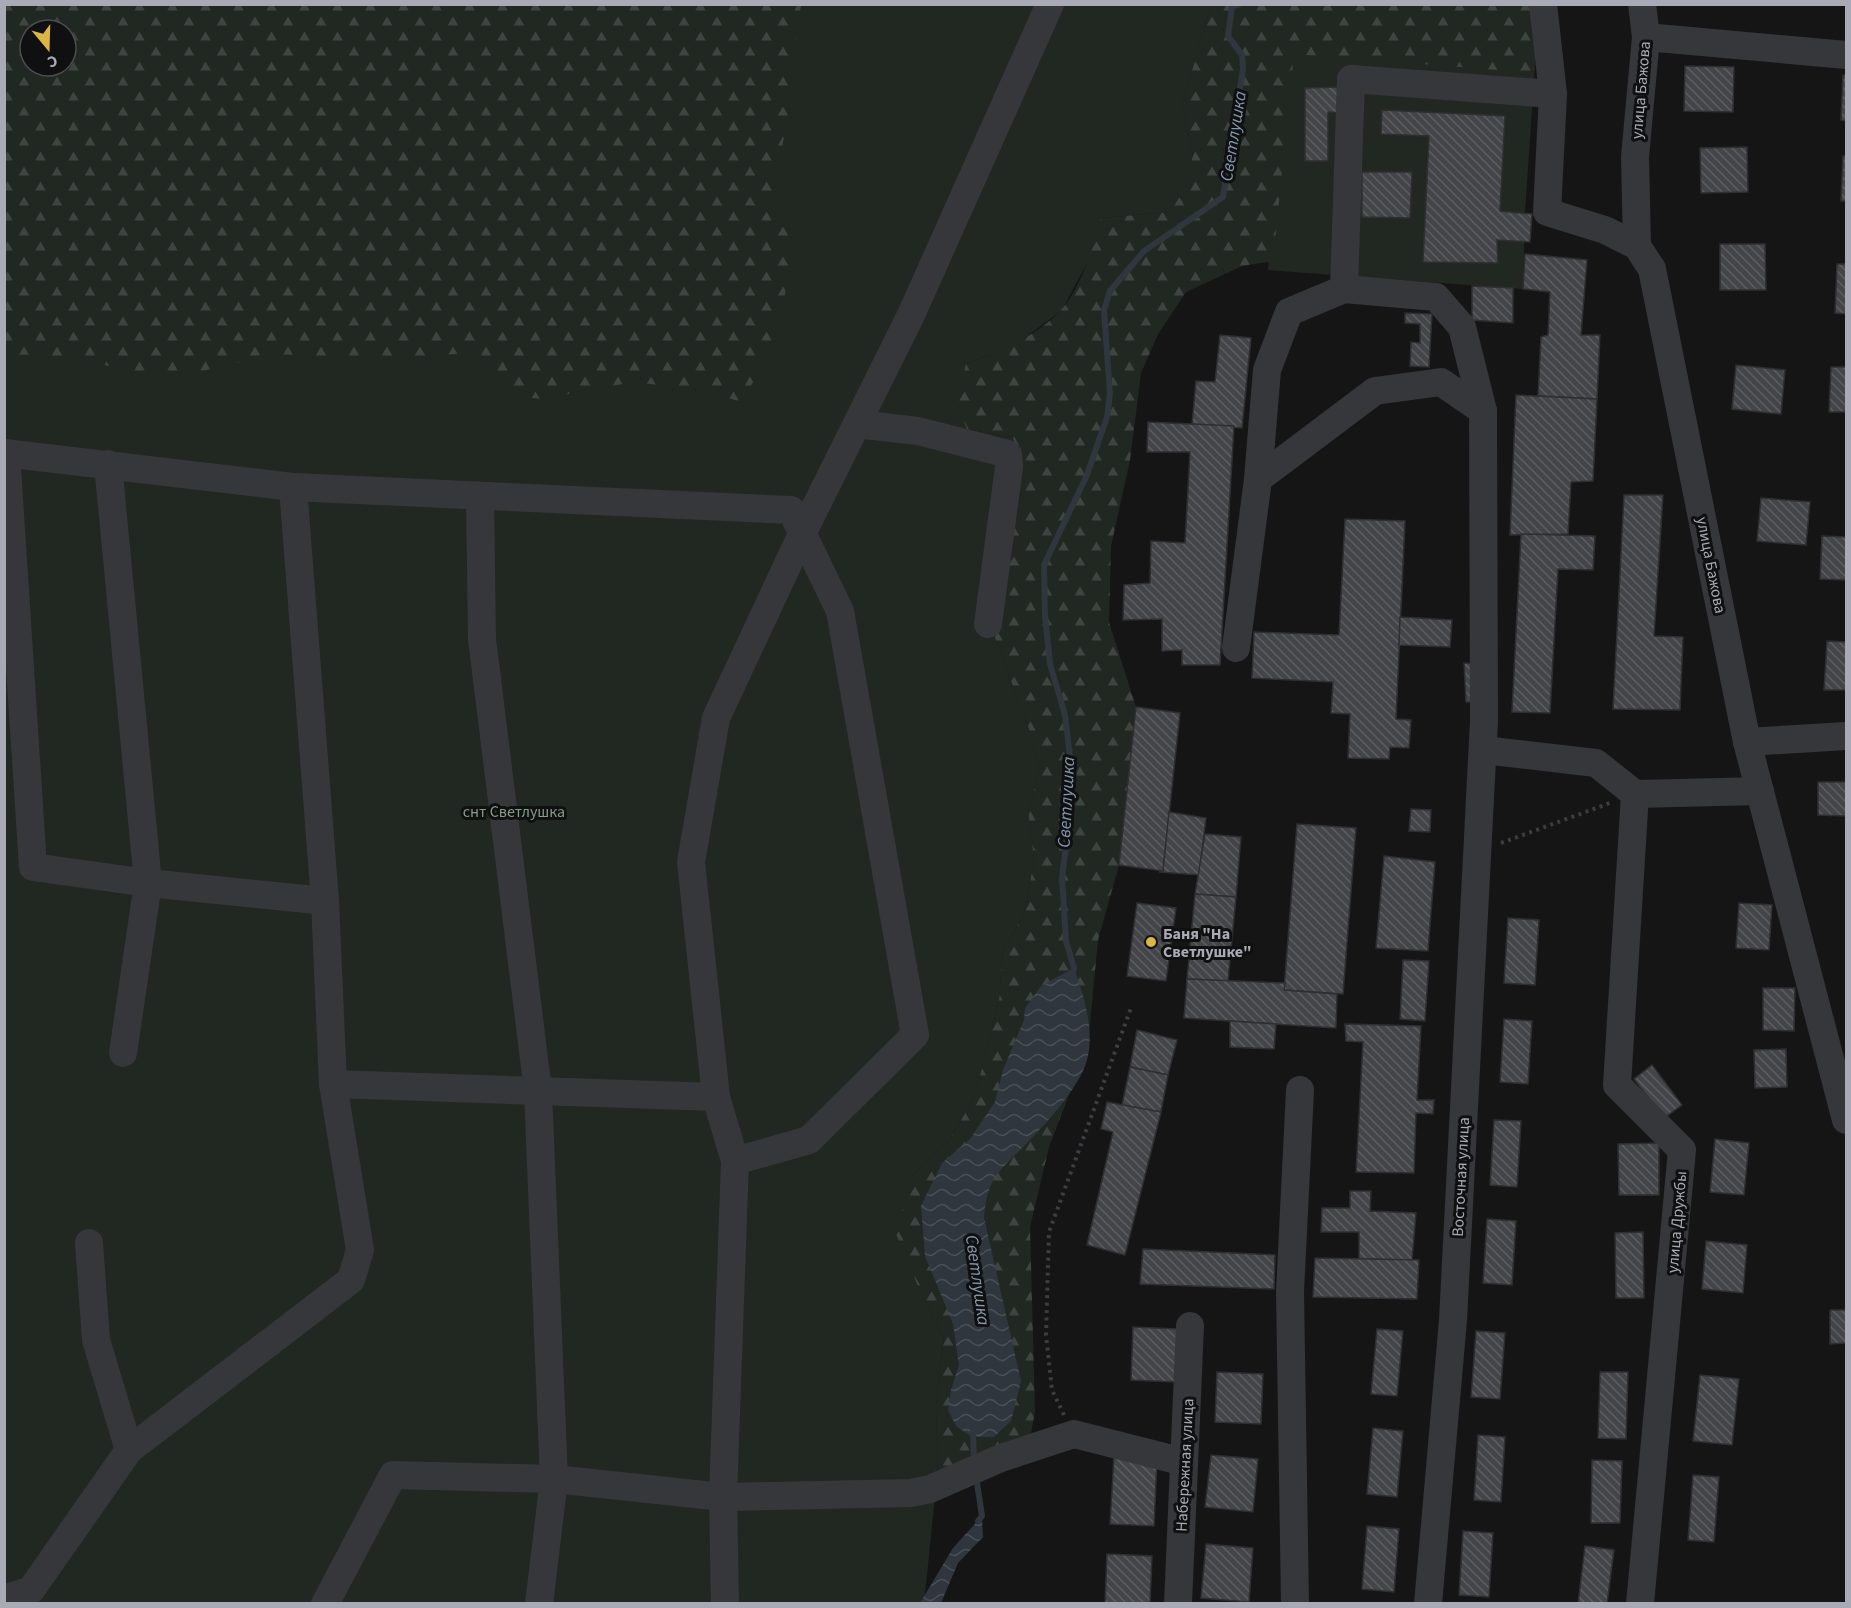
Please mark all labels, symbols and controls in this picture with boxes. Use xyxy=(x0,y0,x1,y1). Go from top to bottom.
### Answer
north arrow xyxy=(18,18,78,78)
street label: улица Бажова xyxy=(1626,40,1656,140)
text: С xyxy=(45,49,61,73)
water label: Светлушка xyxy=(1214,89,1253,183)
street label: улица Бажова xyxy=(1691,515,1731,615)
water label: Светлушка xyxy=(1052,755,1081,848)
park label: снт Светлушка xyxy=(463,801,565,823)
place label: Баня "На Светлушке" xyxy=(1163,923,1252,963)
marker: Баня "На Светлушке" xyxy=(1144,935,1158,949)
street label: Восточная улица xyxy=(1447,1117,1475,1237)
street label: улица Дружбы xyxy=(1662,1170,1692,1274)
water label: Светлушка xyxy=(959,1233,996,1327)
street label: Набережная улица xyxy=(1171,1398,1199,1532)

